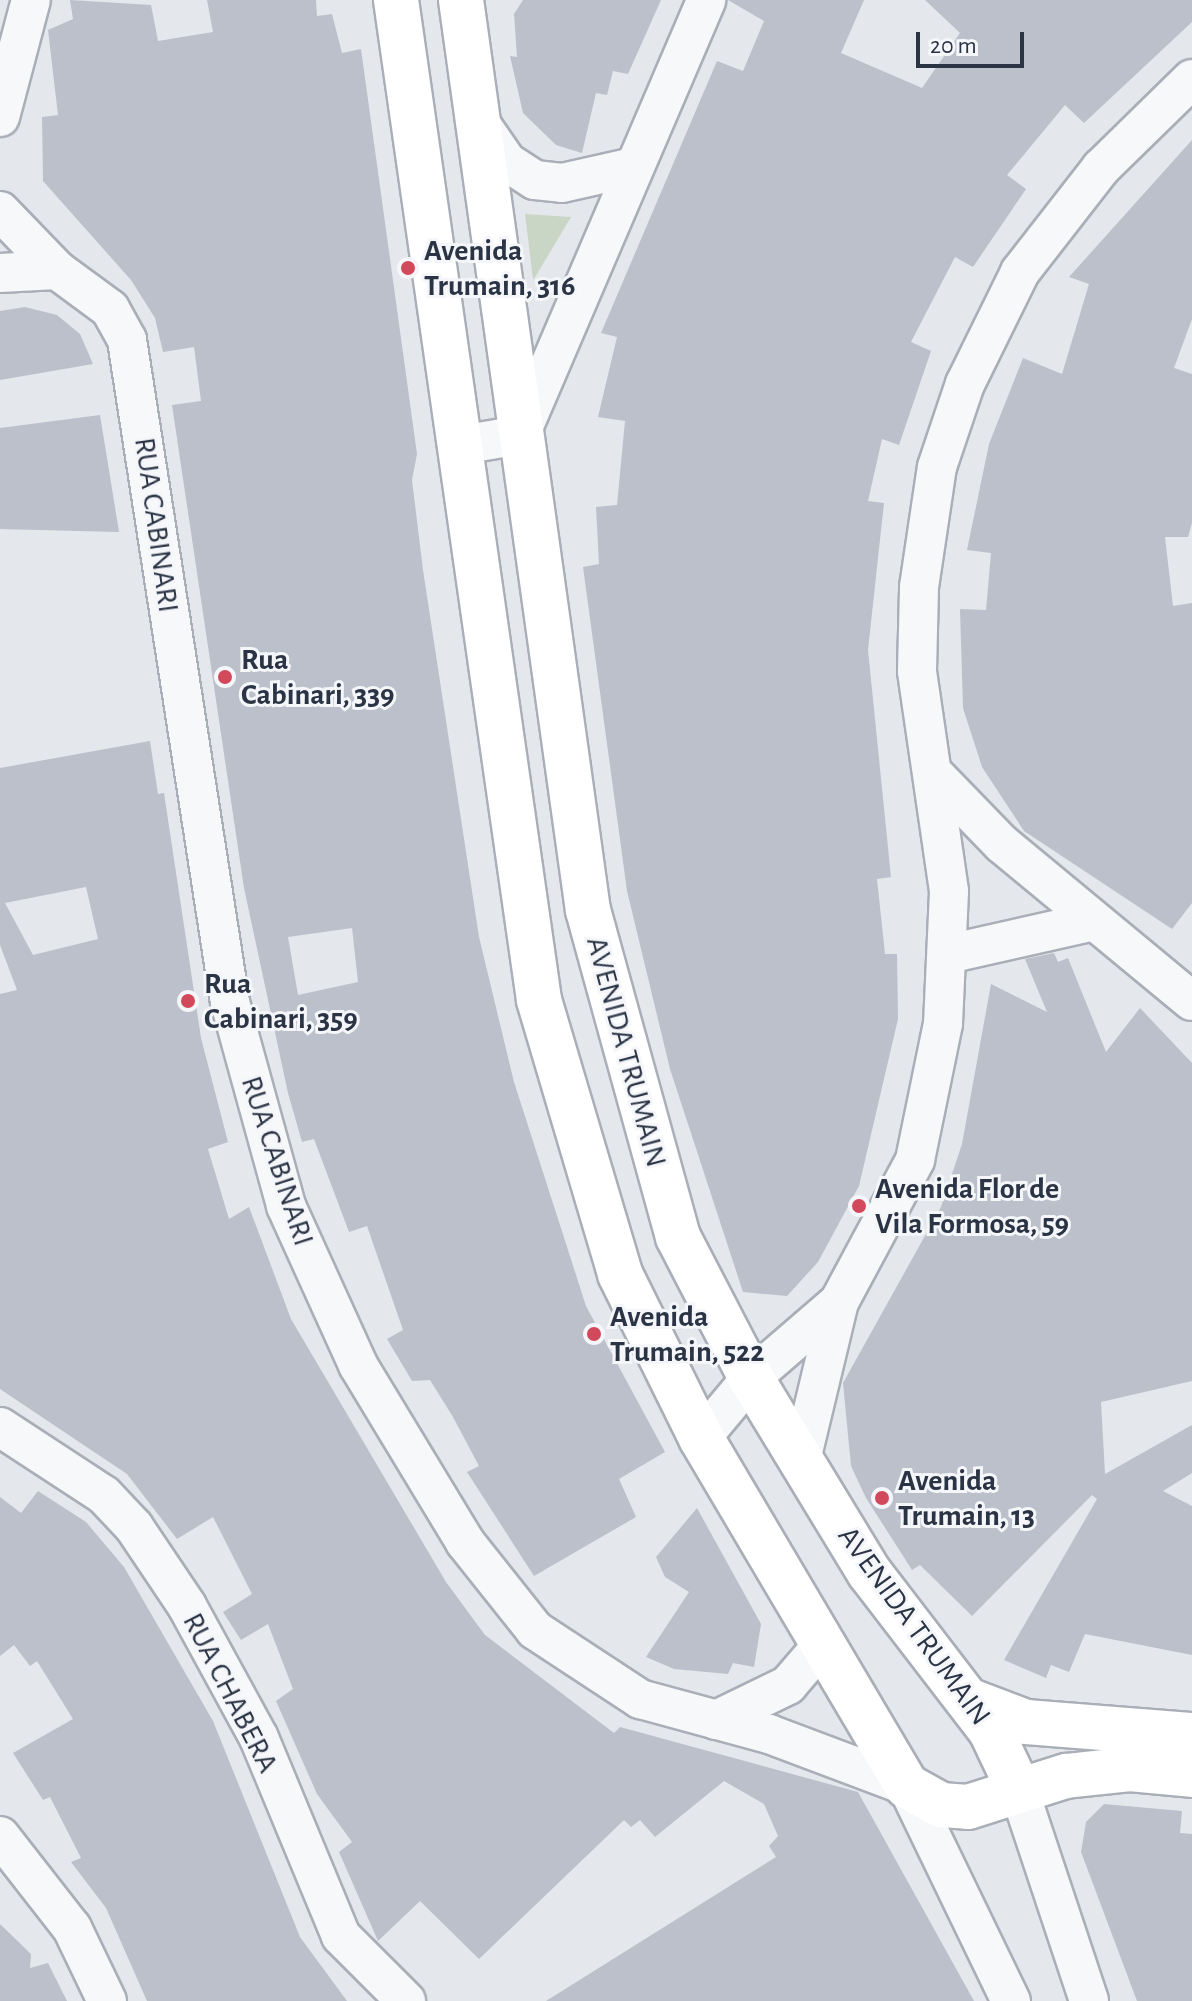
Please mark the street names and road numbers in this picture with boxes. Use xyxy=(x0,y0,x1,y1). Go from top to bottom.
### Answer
street label: RUA CABINARI xyxy=(126,435,186,615)
street label: AVENIDA TRUMAIN xyxy=(578,933,674,1171)
street label: RUA CABINARI xyxy=(233,1072,321,1250)
street label: AVENIDA TRUMAIN xyxy=(830,1520,998,1732)
street label: RUA CHABERA xyxy=(174,1607,286,1779)

